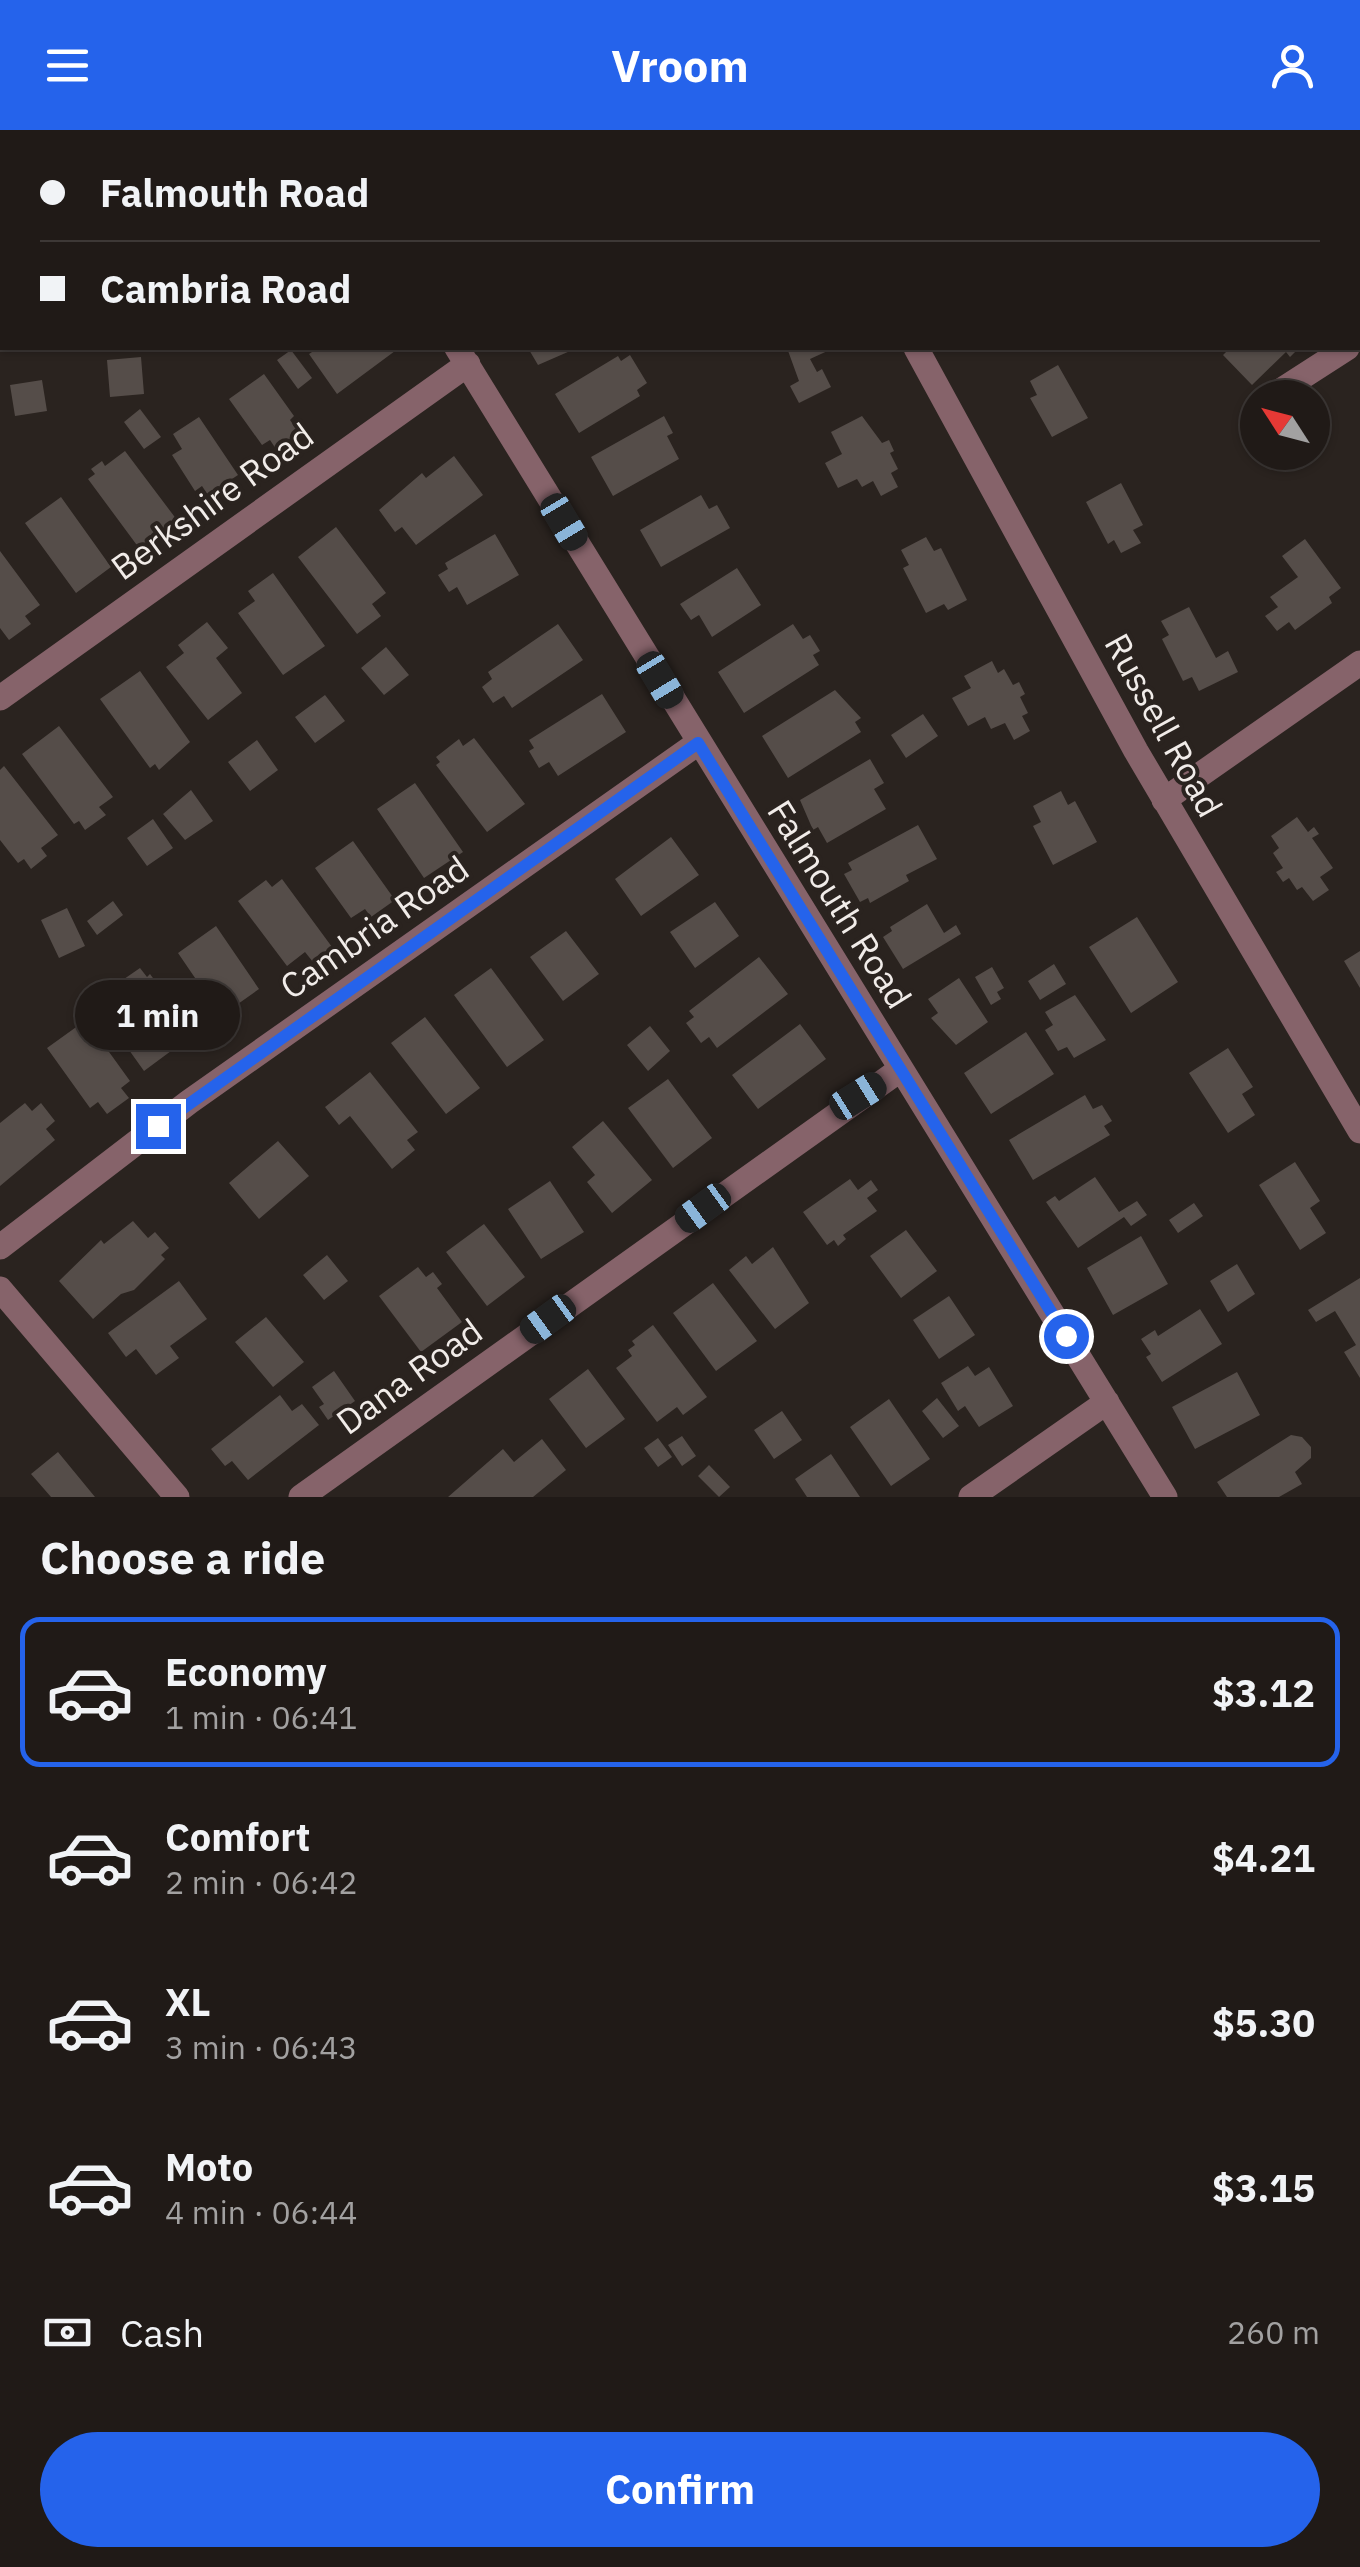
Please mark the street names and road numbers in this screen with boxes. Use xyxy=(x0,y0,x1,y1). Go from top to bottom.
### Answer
street label: Berkshire Road xyxy=(102,412,322,590)
street label: Russell Road xyxy=(1095,625,1233,825)
street label: Falmouth Road xyxy=(758,791,922,1017)
street label: Cambria Road xyxy=(271,845,477,1009)
street label: Dana Road xyxy=(327,1308,491,1444)

